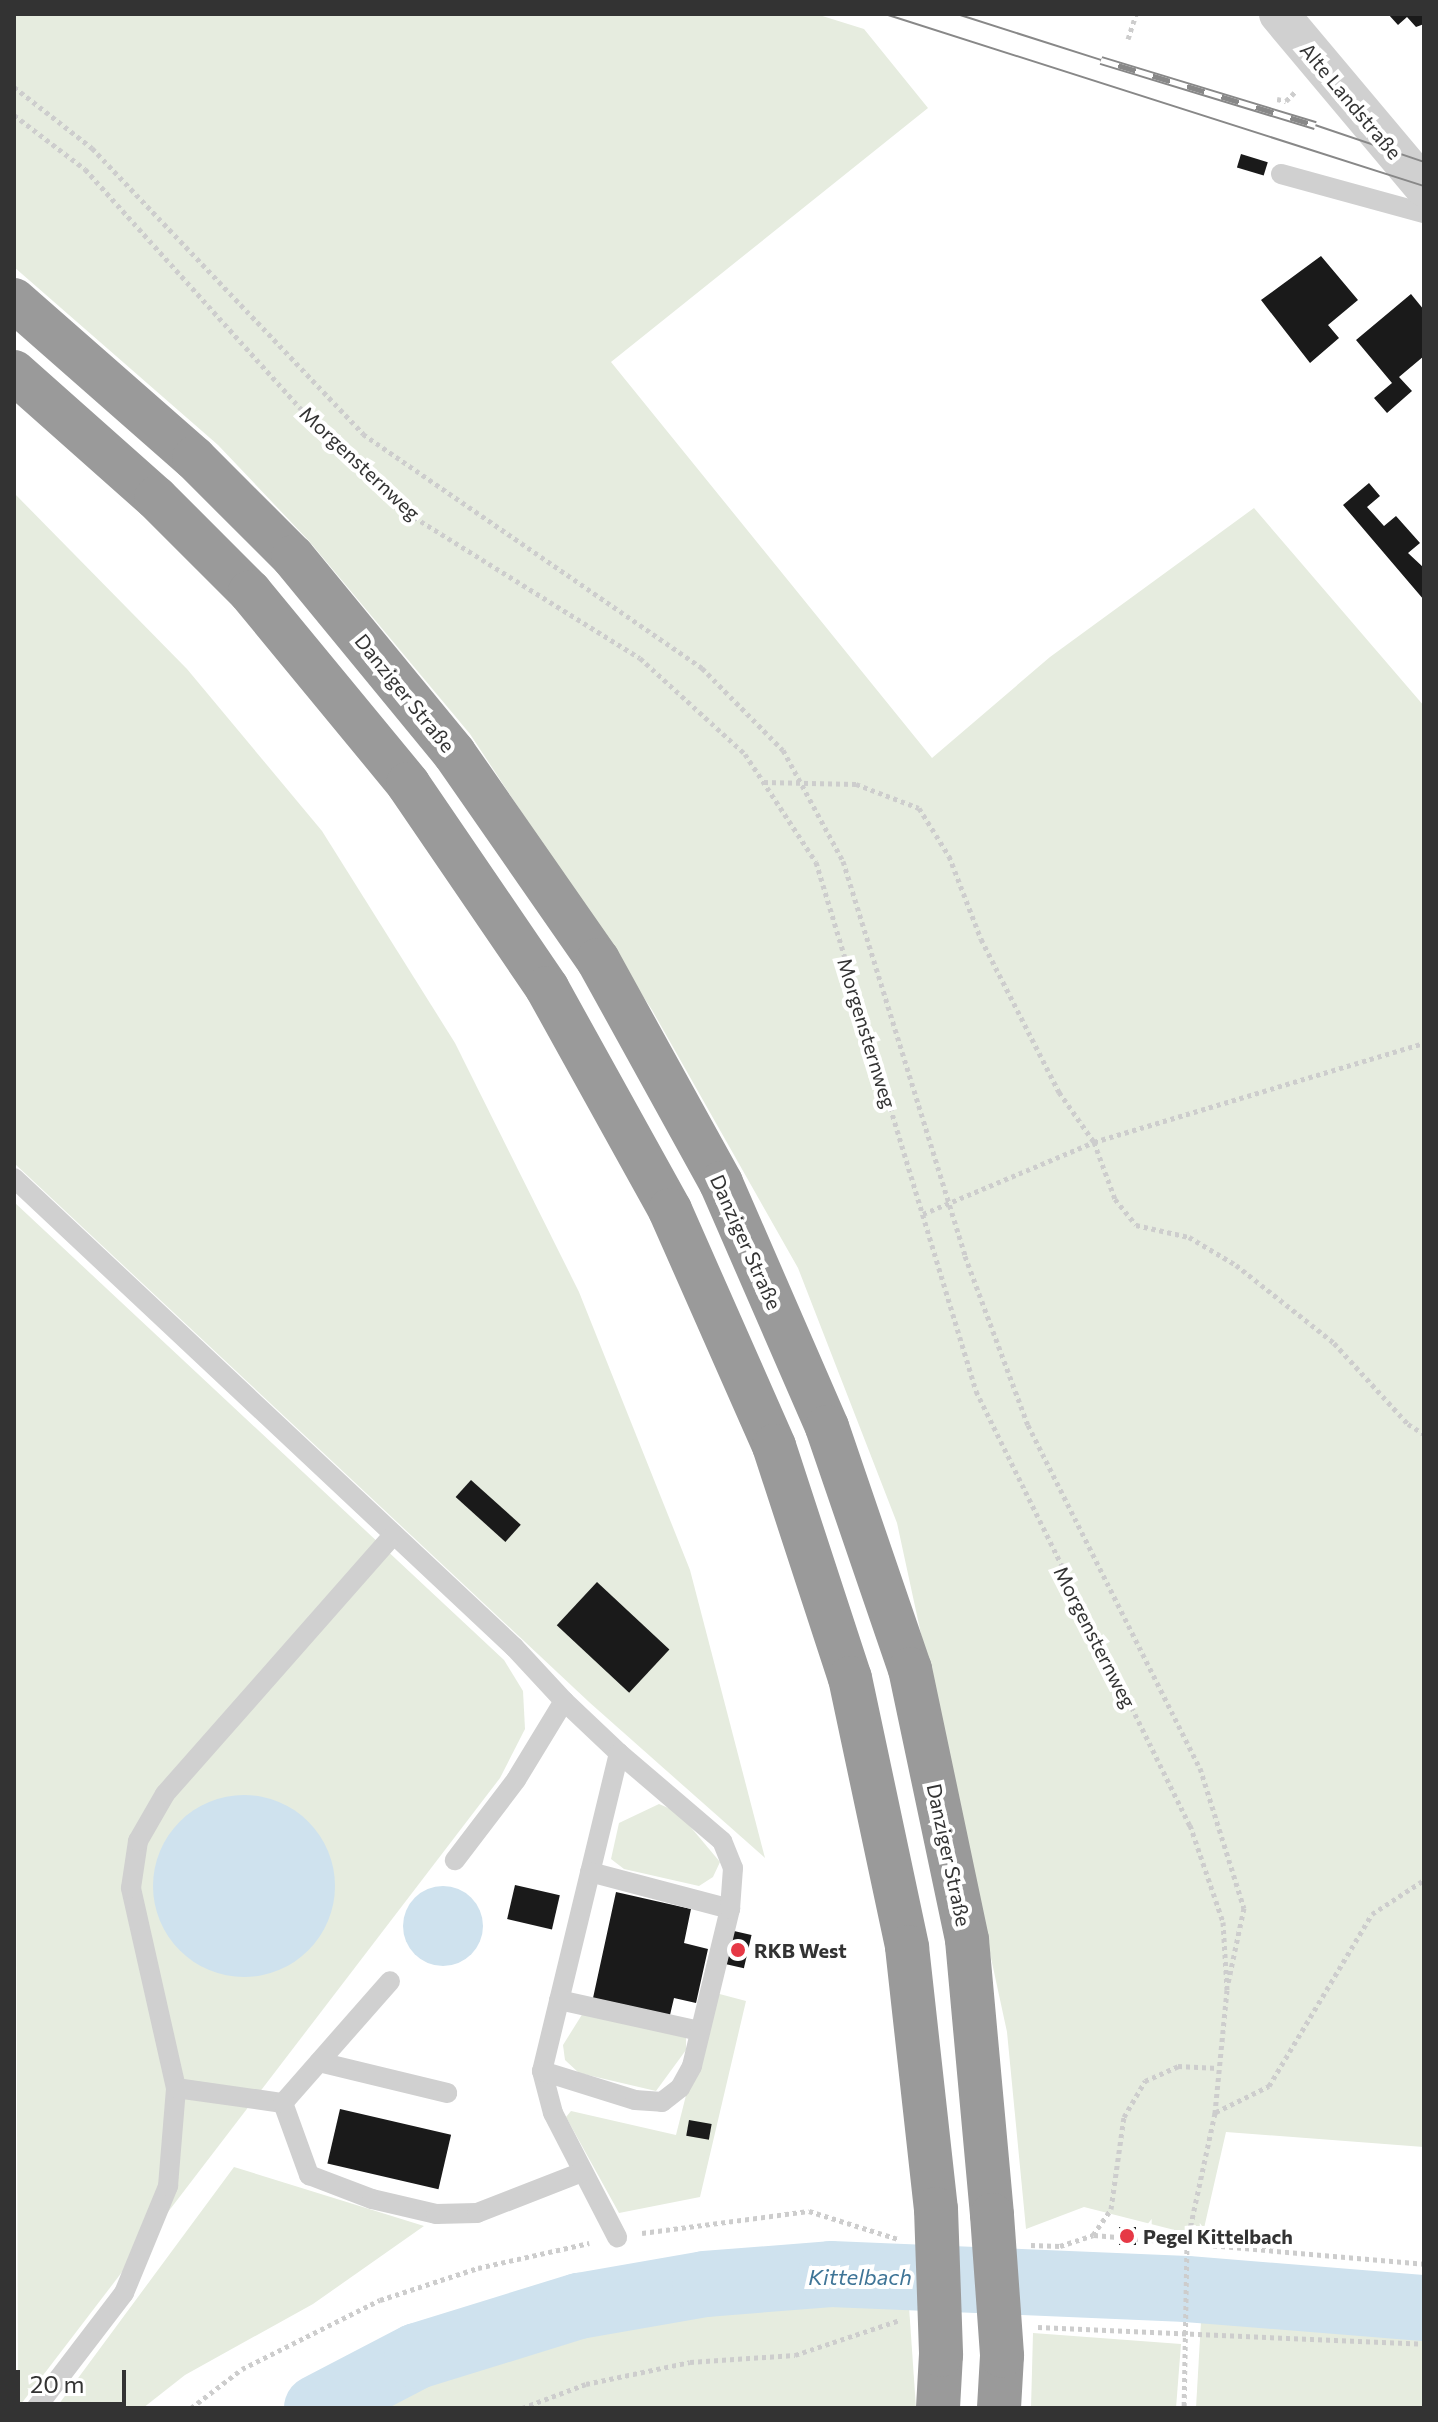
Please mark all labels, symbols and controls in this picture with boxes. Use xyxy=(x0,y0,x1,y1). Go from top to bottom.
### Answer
street label: Alte Landstraße xyxy=(1295,38,1407,164)
street label: Morgensternweg xyxy=(295,401,425,525)
street label: Danziger Straße xyxy=(350,629,460,757)
street label: Morgensternweg xyxy=(833,955,901,1111)
street label: Danziger Straße xyxy=(705,1171,787,1313)
street label: Morgensternweg xyxy=(1049,1562,1141,1712)
street label: Danziger Straße xyxy=(922,1781,976,1929)
place label: RKB West xyxy=(754,1938,847,1962)
marker: RKB West xyxy=(729,1941,747,1959)
place label: Pegel Kittelbach xyxy=(1143,2224,1293,2248)
marker: Pegel Kittelbach xyxy=(1118,2227,1136,2245)
water label: Kittelbach xyxy=(808,2264,912,2290)
scale bar xyxy=(20,2354,130,2404)
text: 20 m xyxy=(30,2369,84,2398)

